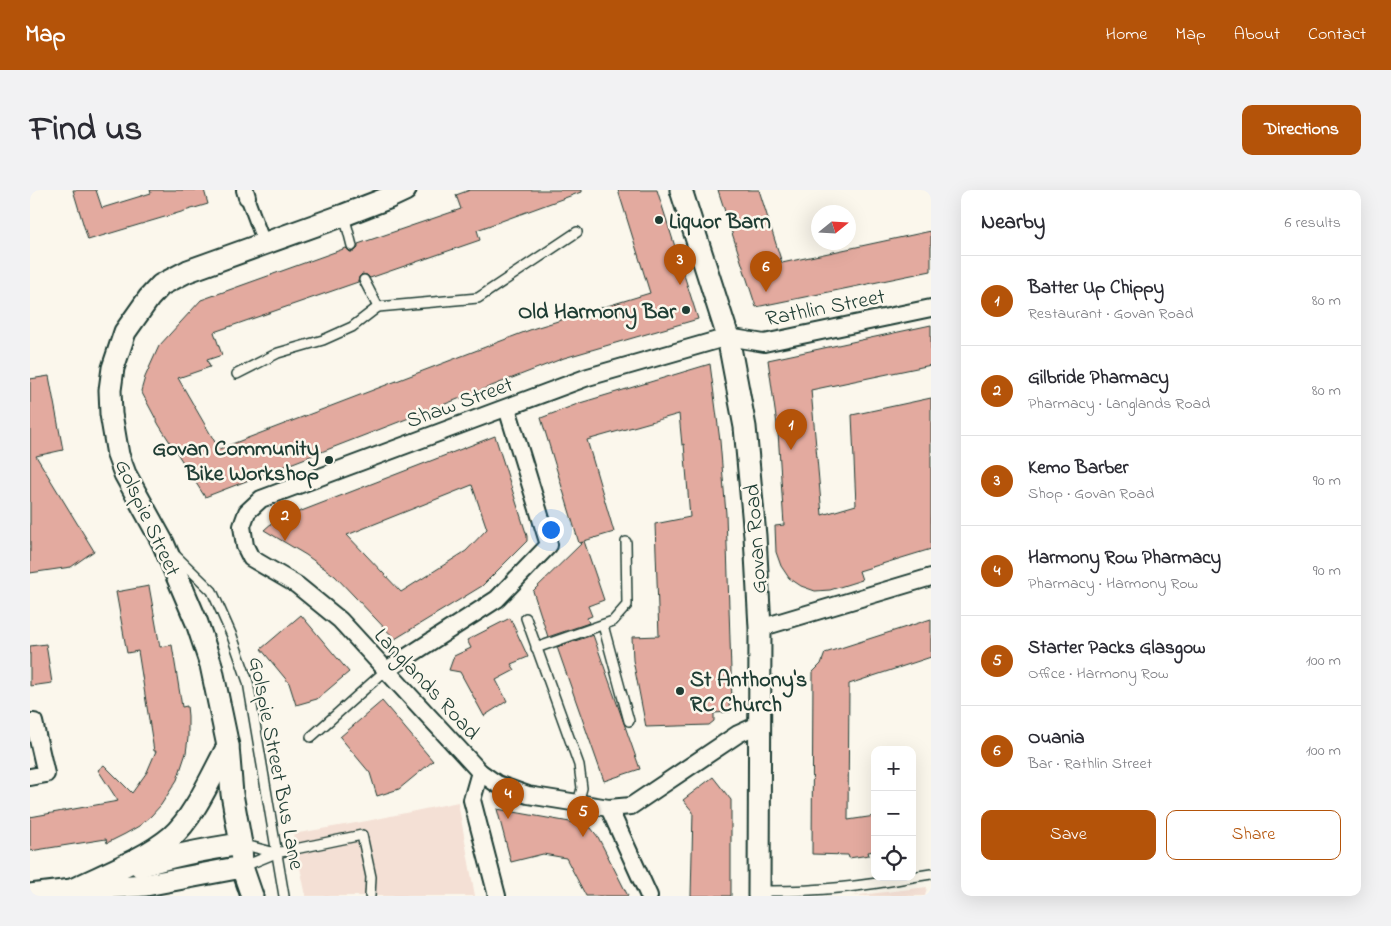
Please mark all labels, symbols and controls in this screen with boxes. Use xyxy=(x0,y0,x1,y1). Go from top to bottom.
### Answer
text: Map xyxy=(25,18,66,53)
text: Home xyxy=(1106,22,1147,48)
text: Map xyxy=(1175,22,1206,48)
text: About xyxy=(1234,22,1280,48)
text: Contact xyxy=(1308,22,1366,48)
text: Find us xyxy=(30,105,142,156)
button: Directions xyxy=(1242,105,1361,155)
north arrow xyxy=(811,205,856,250)
place label: Liquor Barn xyxy=(669,207,771,239)
text: Nearby xyxy=(981,208,1045,238)
text: 6 results xyxy=(1284,211,1341,235)
marker: Liquor Barn xyxy=(653,214,665,226)
pin: 3 xyxy=(664,244,696,285)
pin: 6 xyxy=(750,251,782,292)
text: Batter Up Chippy xyxy=(1028,275,1164,302)
street label: Rathlin Street xyxy=(763,282,889,336)
text: 1 xyxy=(994,289,1000,313)
text: 80 m xyxy=(1312,289,1341,313)
place label: Old Harmony Bar xyxy=(518,297,677,330)
text: Restaurant · Govan Road xyxy=(1028,302,1193,326)
marker: Old Harmony Bar xyxy=(680,304,692,316)
text: Gilbride Pharmacy xyxy=(1028,365,1169,392)
street label: Shaw Street xyxy=(402,369,519,438)
text: 2 xyxy=(993,379,1001,403)
text: 80 m xyxy=(1312,379,1341,403)
text: Pharmacy · Langlands Road xyxy=(1028,392,1210,416)
pin: 1 xyxy=(775,409,807,450)
place label: Govan Community Bike Workshop xyxy=(152,434,319,491)
street label: Golspie Street xyxy=(105,454,188,583)
marker: Govan Community Bike Workshop xyxy=(323,454,335,466)
text: Kemo Barber xyxy=(1028,455,1128,482)
text: 3 xyxy=(994,469,1000,493)
text: 90 m xyxy=(1313,469,1341,493)
text: Shop · Govan Road xyxy=(1028,482,1154,506)
street label: Govan Road xyxy=(737,483,777,595)
pin: 2 xyxy=(269,500,301,541)
your location xyxy=(538,517,564,543)
text: Harmony Row Pharmacy xyxy=(1028,545,1221,572)
text: 4 xyxy=(994,559,1000,583)
text: 90 m xyxy=(1313,559,1341,583)
text: Pharmacy · Harmony Row xyxy=(1028,572,1198,596)
street label: Langlands Road xyxy=(365,622,486,749)
text: Starter Packs Glasgow xyxy=(1028,635,1206,662)
text: 5 xyxy=(992,649,1002,673)
text: 100 m xyxy=(1306,649,1341,673)
street label: Golspie Street Bus Lane xyxy=(239,654,311,873)
text: Office · Harmony Row xyxy=(1028,662,1169,686)
place label: St Anthony's RC Church xyxy=(690,665,807,722)
marker: St Anthony's RC Church xyxy=(674,685,686,697)
text: Ouania xyxy=(1028,725,1085,752)
text: 6 xyxy=(993,739,1001,763)
text: 100 m xyxy=(1306,739,1341,763)
map controls xyxy=(871,746,916,881)
button: + xyxy=(871,746,916,791)
text: Bar · Rathlin Street xyxy=(1028,752,1152,776)
pin: 4 xyxy=(492,778,524,819)
button: − xyxy=(871,791,916,836)
pin: 5 xyxy=(567,796,599,837)
button: Save xyxy=(981,810,1156,860)
button: Share xyxy=(1166,810,1341,860)
button: locate xyxy=(871,836,916,881)

